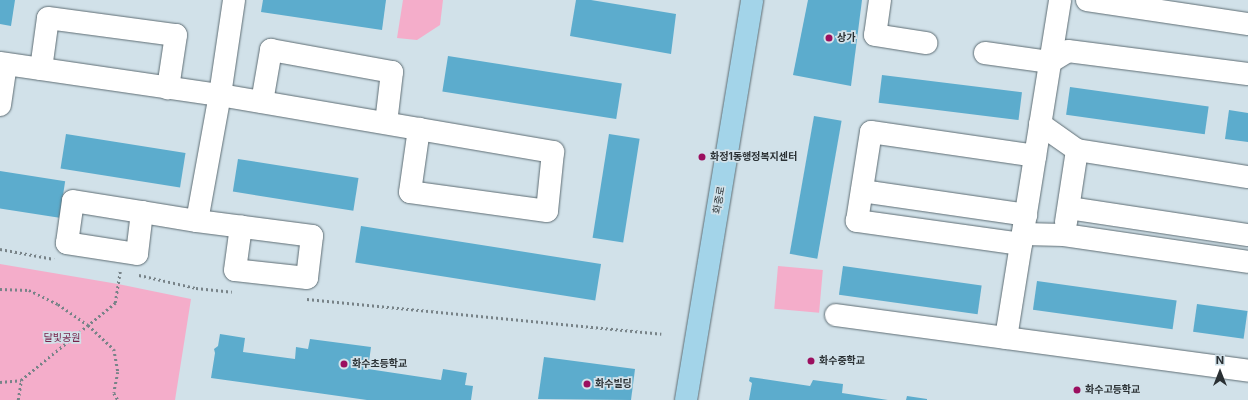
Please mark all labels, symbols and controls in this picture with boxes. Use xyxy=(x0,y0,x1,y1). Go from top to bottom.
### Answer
place label: 상가 xyxy=(837,32,855,44)
marker: 상가 xyxy=(824,33,834,43)
place label: 화정1동행정복지센터 xyxy=(710,151,797,163)
marker: 화정1동행정복지센터 xyxy=(697,152,707,162)
street label: 화중로 xyxy=(711,185,727,215)
park label: 달빛공원 xyxy=(44,332,80,344)
north arrow xyxy=(1200,352,1240,392)
text: N xyxy=(1216,353,1224,367)
place label: 화수중학교 xyxy=(819,355,865,367)
marker: 화수중학교 xyxy=(806,356,816,366)
place label: 화수초등학교 xyxy=(352,358,407,370)
marker: 화수초등학교 xyxy=(339,359,349,369)
place label: 화수빌딩 xyxy=(595,378,632,390)
marker: 화수빌딩 xyxy=(582,379,592,389)
place label: 화수고등학교 xyxy=(1085,384,1140,396)
marker: 화수고등학교 xyxy=(1072,385,1082,395)

